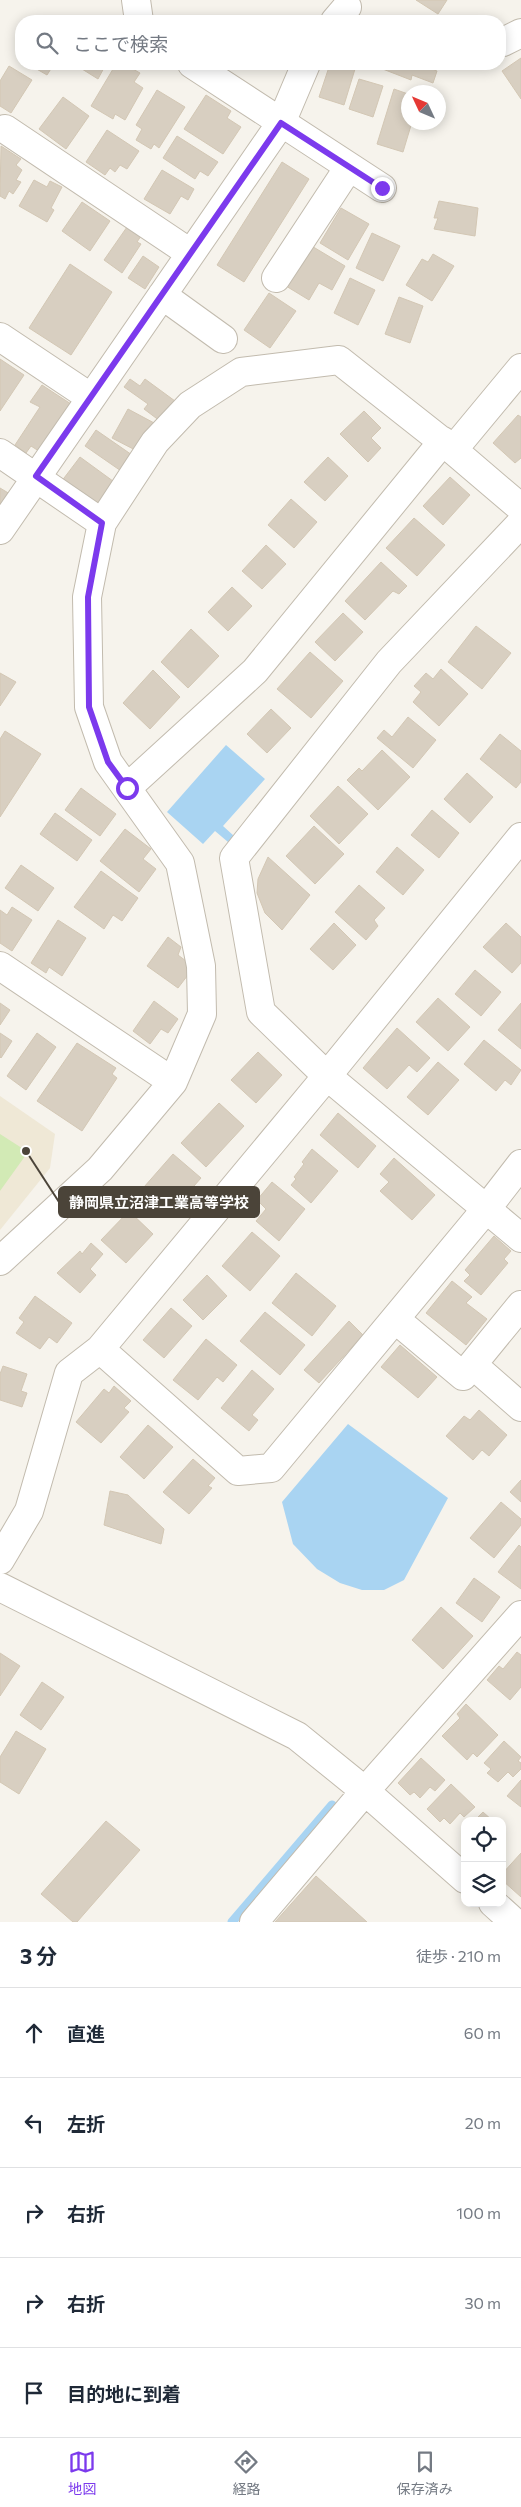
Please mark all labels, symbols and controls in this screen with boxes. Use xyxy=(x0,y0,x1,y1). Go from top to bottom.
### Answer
search box xyxy=(15,15,506,70)
icon: search xyxy=(33,29,61,57)
text: ここで検索 xyxy=(73,32,168,55)
north arrow xyxy=(401,85,446,130)
route end xyxy=(371,177,394,200)
route start xyxy=(116,777,139,800)
callout: 静岡県立沼津工業高等学校 xyxy=(59,1187,259,1217)
text: 静岡県立沼津工業高等学校 xyxy=(69,1193,249,1211)
map controls xyxy=(461,1817,506,1907)
button: locate xyxy=(461,1817,506,1862)
button: layers xyxy=(461,1862,506,1907)
text: 3 分 xyxy=(20,1943,57,1968)
text: 徒歩 · 210 m xyxy=(416,1946,501,1965)
icon: ahead xyxy=(20,2019,48,2047)
text: 直進 xyxy=(67,2022,105,2045)
text: 60 m xyxy=(464,2023,501,2042)
icon: left xyxy=(20,2109,48,2137)
text: 左折 xyxy=(67,2112,105,2135)
text: 20 m xyxy=(465,2113,501,2132)
icon: right xyxy=(20,2199,48,2227)
text: 右折 xyxy=(67,2202,105,2225)
text: 100 m xyxy=(456,2203,501,2222)
icon: right xyxy=(20,2289,48,2317)
text: 右折 xyxy=(67,2292,105,2315)
text: 30 m xyxy=(464,2293,501,2312)
icon: arrive xyxy=(20,2379,48,2407)
text: 目的地に到着 xyxy=(67,2382,181,2405)
tab: 地図 xyxy=(68,2448,96,2498)
tab: 経路 xyxy=(232,2448,260,2498)
tab: 保存済み xyxy=(397,2448,453,2498)

